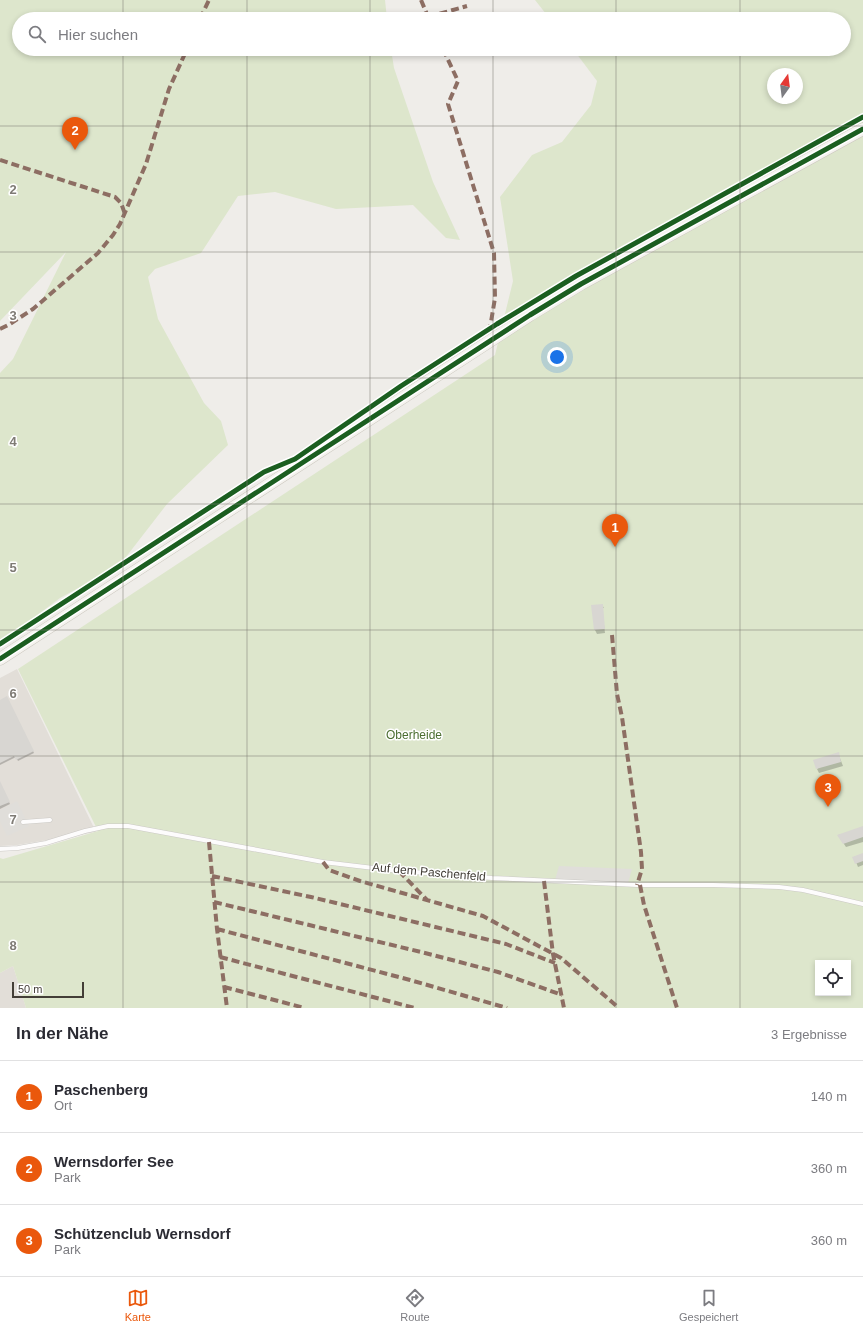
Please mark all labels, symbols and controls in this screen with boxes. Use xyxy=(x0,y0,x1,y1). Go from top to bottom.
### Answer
search box xyxy=(12,12,851,56)
icon: search xyxy=(26,23,48,45)
text: Hier suchen xyxy=(58,26,138,43)
north arrow xyxy=(767,68,803,104)
pin: 2 xyxy=(62,117,88,150)
text: 2 xyxy=(9,182,17,197)
text: 3 xyxy=(9,308,17,323)
your location xyxy=(547,347,567,367)
text: 4 xyxy=(9,434,17,449)
pin: 1 xyxy=(602,514,628,547)
text: 5 xyxy=(9,560,17,575)
text: 6 xyxy=(9,686,17,701)
park label: Oberheide xyxy=(386,728,442,742)
pin: 3 xyxy=(815,774,841,807)
text: 7 xyxy=(9,812,17,827)
street label: Auf dem Paschenfeld xyxy=(372,860,486,884)
text: 8 xyxy=(9,938,17,953)
map controls xyxy=(815,960,851,996)
button: locate xyxy=(815,960,851,996)
scale bar xyxy=(12,980,84,999)
text: 50 m xyxy=(18,983,42,995)
text: In der Nähe xyxy=(16,1024,109,1043)
text: 3 Ergebnisse xyxy=(771,1027,847,1042)
text: Paschenberg xyxy=(54,1081,148,1098)
text: 1 xyxy=(25,1089,33,1104)
text: 140 m xyxy=(811,1089,847,1104)
text: Ort xyxy=(54,1098,72,1113)
text: Wernsdorfer See xyxy=(54,1153,174,1170)
text: 2 xyxy=(25,1161,33,1176)
text: 360 m xyxy=(811,1161,847,1176)
text: Park xyxy=(54,1170,81,1185)
text: Schützenclub Wernsdorf xyxy=(54,1225,230,1242)
text: 3 xyxy=(25,1233,33,1248)
text: 360 m xyxy=(811,1233,847,1248)
text: Park xyxy=(54,1242,81,1257)
tab: Karte xyxy=(125,1287,151,1323)
tab: Route xyxy=(400,1287,430,1323)
tab: Gespeichert xyxy=(679,1287,738,1323)

